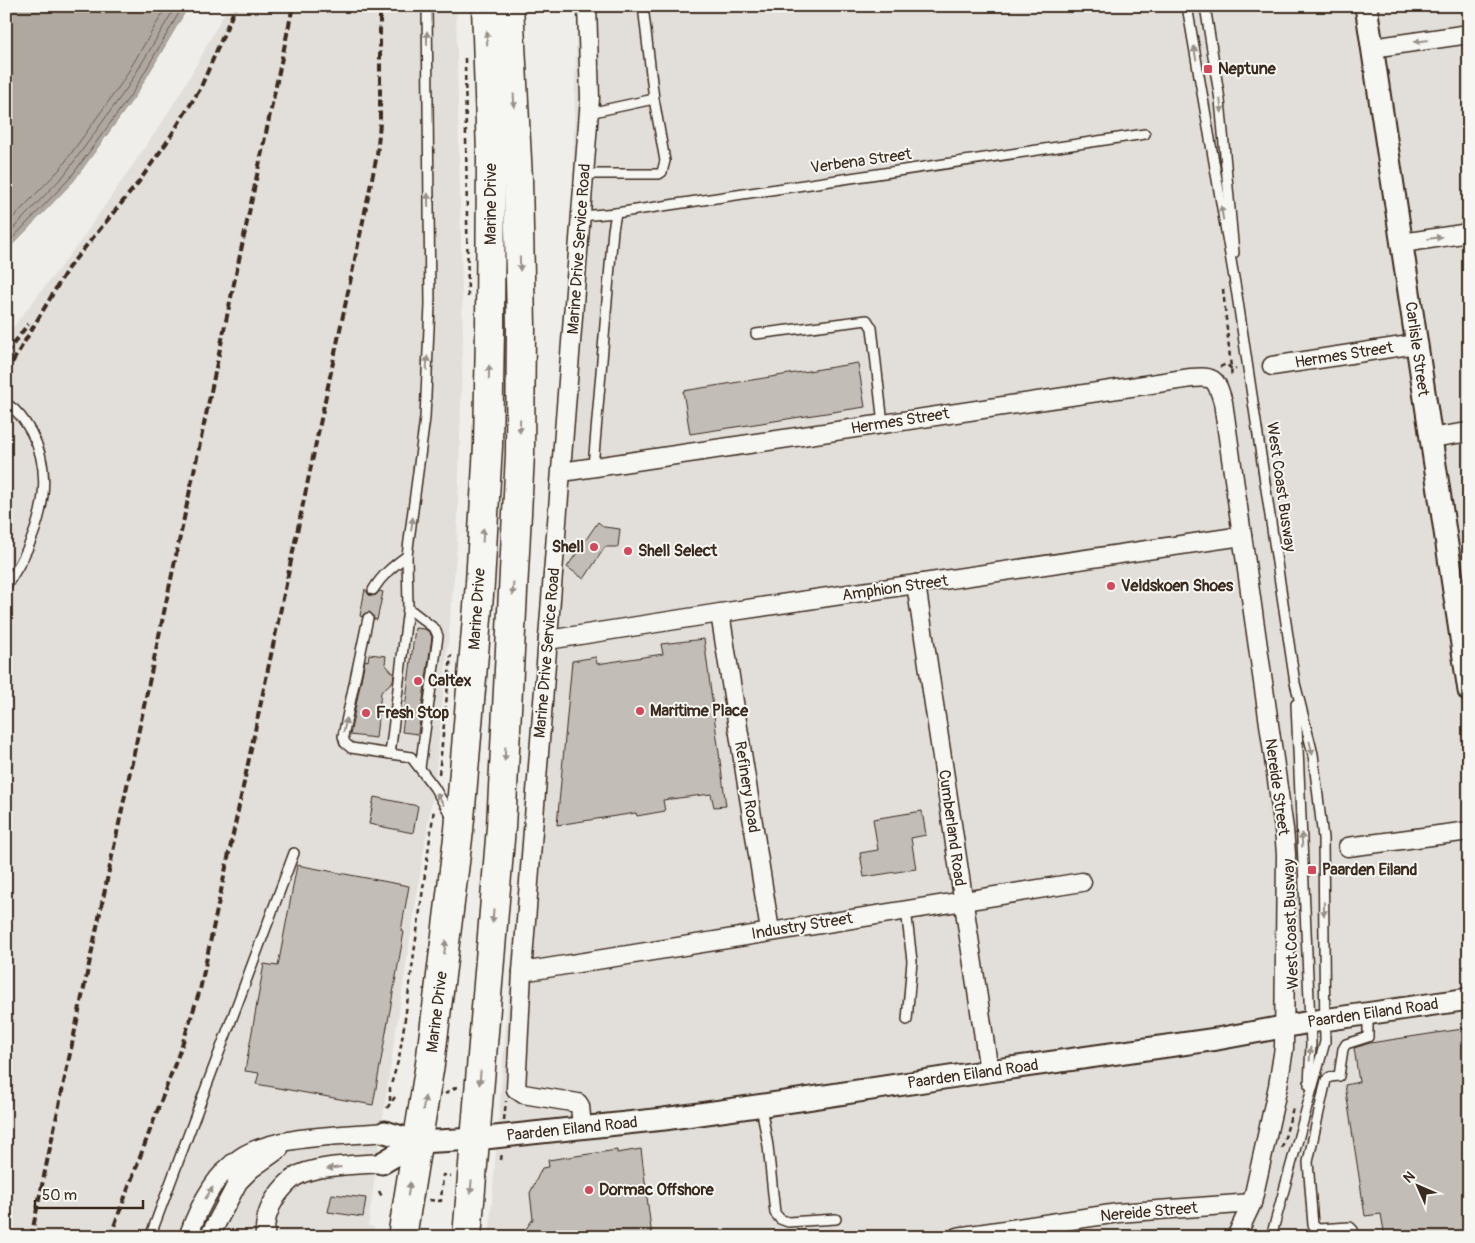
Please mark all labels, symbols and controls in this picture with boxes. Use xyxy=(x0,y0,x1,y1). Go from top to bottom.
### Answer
one-way arrow xyxy=(482,29,490,45)
one-way arrow xyxy=(423,30,431,46)
one-way arrow xyxy=(1412,38,1428,46)
one-way arrow xyxy=(1191,44,1199,60)
place label: Neptune xyxy=(1218,59,1277,79)
marker: Neptune xyxy=(1202,63,1214,75)
one-way arrow xyxy=(510,94,518,110)
one-way arrow xyxy=(1217,99,1225,115)
street label: Verbena Street xyxy=(809,144,913,178)
street label: Marine Drive xyxy=(481,163,501,245)
street label: Marine Drive Service Road xyxy=(563,163,595,335)
one-way arrow xyxy=(424,192,432,208)
one-way arrow xyxy=(1217,204,1225,220)
one-way arrow xyxy=(1428,234,1444,242)
one-way arrow xyxy=(516,256,524,272)
street label: Carlisle Street xyxy=(1400,300,1434,398)
street label: Hermes Street xyxy=(1293,337,1395,373)
one-way arrow xyxy=(423,354,431,370)
one-way arrow xyxy=(485,364,493,380)
street label: Hermes Street xyxy=(849,403,951,439)
one-way arrow xyxy=(516,418,524,434)
street label: West Coast Busway xyxy=(1262,421,1300,553)
one-way arrow xyxy=(408,516,416,532)
one-way arrow xyxy=(479,527,487,543)
place label: Shell xyxy=(552,537,584,557)
marker: Shell xyxy=(588,541,600,553)
place label: Shell Select xyxy=(638,541,718,561)
marker: Shell Select xyxy=(622,545,634,557)
street label: Marine Drive xyxy=(464,567,490,651)
street label: Marine Drive Service Road xyxy=(530,567,564,739)
street label: Amphion Street xyxy=(841,571,950,605)
place label: Veldskoen Shoes xyxy=(1121,576,1234,596)
marker: Veldskoen Shoes xyxy=(1105,580,1117,592)
one-way arrow xyxy=(509,581,517,597)
place label: Caltex xyxy=(428,671,471,691)
marker: Caltex xyxy=(412,675,424,687)
place label: Maritime Place xyxy=(650,701,749,721)
place label: Fresh Stop xyxy=(376,703,450,723)
marker: Maritime Place xyxy=(634,705,646,717)
marker: Fresh Stop xyxy=(360,707,372,719)
one-way arrow xyxy=(342,716,350,732)
street label: Nereide Street xyxy=(1260,737,1294,837)
street label: Refinery Road xyxy=(730,740,764,834)
one-way arrow xyxy=(1307,740,1315,755)
one-way arrow xyxy=(500,747,508,763)
street label: Cumberland Road xyxy=(934,768,970,888)
one-way arrow xyxy=(435,792,445,805)
one-way arrow xyxy=(1298,831,1306,847)
street label: West Coast Busway xyxy=(1279,858,1303,990)
place label: Paarden Eiland xyxy=(1322,860,1418,880)
marker: Paarden Eiland xyxy=(1306,864,1318,876)
one-way arrow xyxy=(1320,902,1328,918)
street label: Industry Street xyxy=(750,908,855,944)
one-way arrow xyxy=(489,909,497,925)
one-way arrow xyxy=(441,938,449,954)
street label: Marine Drive xyxy=(422,970,452,1054)
street label: Paarden Eiland Road xyxy=(1306,994,1440,1032)
one-way arrow xyxy=(1307,1046,1315,1062)
street label: Paarden Eiland Road xyxy=(906,1055,1040,1093)
one-way arrow xyxy=(476,1071,484,1087)
one-way arrow xyxy=(421,1095,429,1111)
street label: Paarden Eiland Road xyxy=(505,1112,639,1146)
north arrow xyxy=(1392,1160,1442,1210)
one-way arrow xyxy=(325,1164,341,1172)
text: N xyxy=(1400,1168,1419,1187)
scale bar xyxy=(35,1178,142,1210)
one-way arrow xyxy=(467,1179,475,1195)
place label: Dormac Offshore xyxy=(599,1180,715,1200)
one-way arrow xyxy=(406,1181,414,1197)
marker: Dormac Offshore xyxy=(583,1184,595,1196)
text: 50 m xyxy=(42,1186,77,1205)
one-way arrow xyxy=(205,1187,214,1200)
street label: Nereide Street xyxy=(1100,1198,1199,1226)

